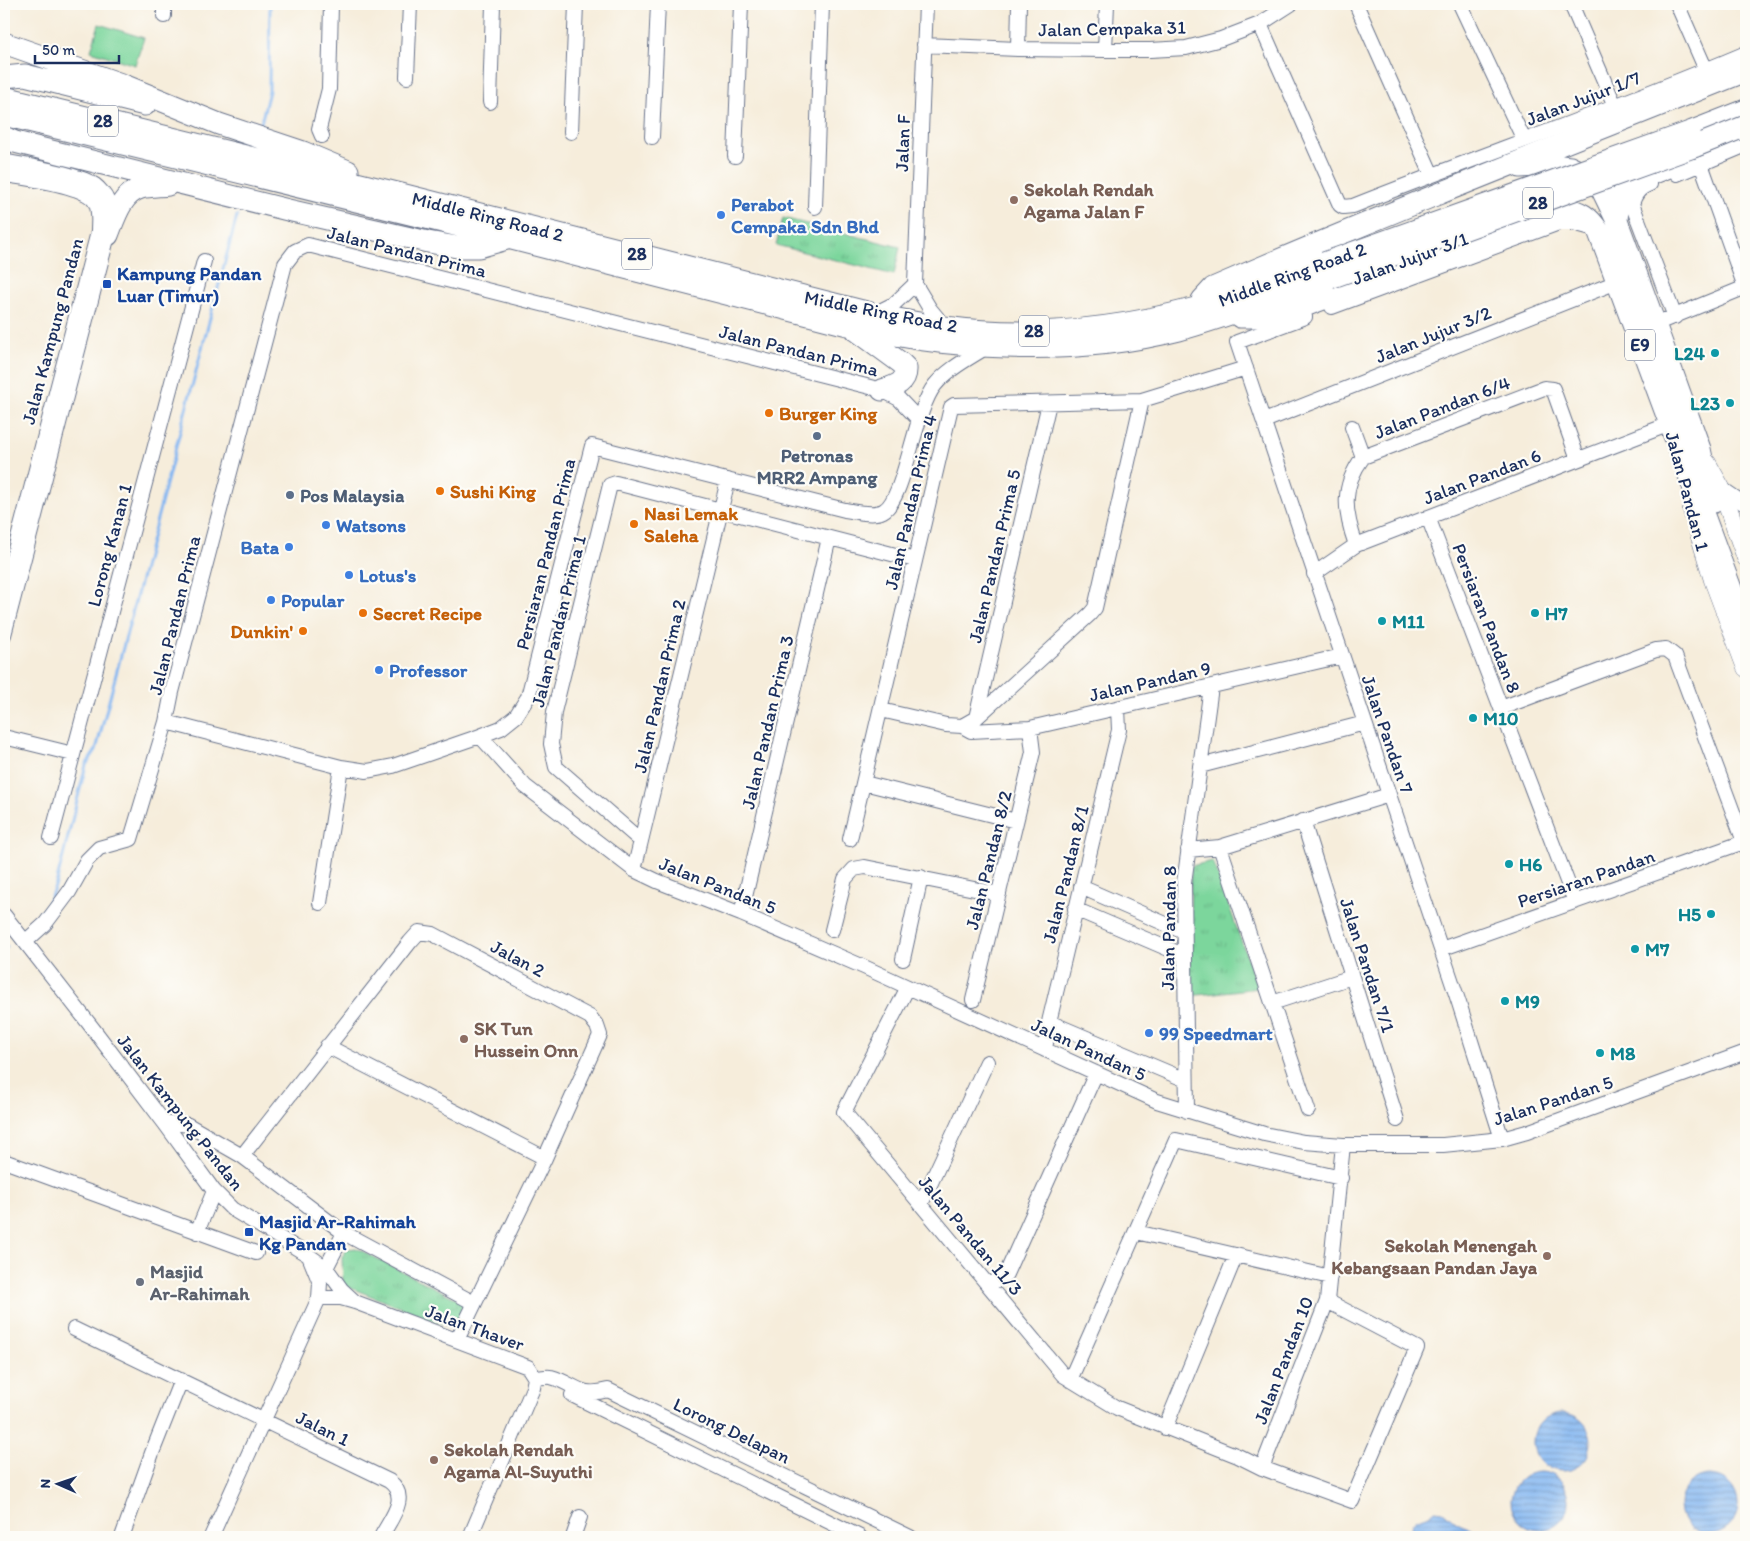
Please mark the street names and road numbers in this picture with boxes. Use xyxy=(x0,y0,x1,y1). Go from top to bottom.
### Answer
street label: Jalan Cempaka 31 xyxy=(1038,16,1186,41)
street label: Jalan Jujur 1/7 xyxy=(1523,66,1644,131)
road number: 28 xyxy=(88,105,118,136)
street label: Jalan F xyxy=(890,114,915,172)
street label: Middle Ring Road 2 xyxy=(410,187,566,246)
road number: 28 xyxy=(1523,188,1553,218)
street label: Jalan Pandan Prima xyxy=(325,221,489,282)
street label: Jalan Jujur 3/1 xyxy=(1349,227,1471,290)
street label: Jalan Kampung Pandan xyxy=(17,235,89,427)
street label: Middle Ring Road 2 xyxy=(1215,237,1369,312)
road number: 28 xyxy=(622,238,652,270)
street label: Middle Ring Road 2 xyxy=(802,285,959,338)
street label: Jalan Jujur 3/2 xyxy=(1372,301,1494,368)
road number: 28 xyxy=(1019,316,1049,346)
street label: Jalan Pandan Prima xyxy=(717,320,881,381)
road number: E9 xyxy=(1625,330,1655,360)
street label: Jalan Pandan 6/4 xyxy=(1371,371,1513,444)
street label: Jalan Pandan Prima 4 xyxy=(879,412,942,592)
street label: Jalan Pandan 1 xyxy=(1660,429,1715,554)
street label: Jalan Pandan 6 xyxy=(1420,443,1544,509)
street label: Persiaran Pandan Prima xyxy=(511,456,580,652)
street label: Jalan Pandan Prima 5 xyxy=(963,467,1026,645)
street label: Lorong Kanan 1 xyxy=(82,481,137,609)
street label: Jalan Pandan Prima xyxy=(144,533,205,697)
street label: Jalan Pandan Prima 1 xyxy=(526,533,591,709)
street label: Persiaran Pandan 8 xyxy=(1447,540,1526,696)
street label: Jalan Pandan Prima 2 xyxy=(628,597,691,775)
street label: Jalan Pandan Prima 3 xyxy=(736,633,799,811)
street label: Jalan Pandan 9 xyxy=(1087,656,1213,707)
street label: Jalan Pandan 7 xyxy=(1357,672,1419,796)
street label: Jalan Pandan 8/2 xyxy=(960,788,1017,932)
street label: Jalan Pandan 8/1 xyxy=(1037,803,1094,946)
street label: Persiaran Pandan xyxy=(1514,844,1658,913)
street label: Jalan Pandan 5 xyxy=(656,852,780,919)
street label: Jalan Pandan 8 xyxy=(1156,866,1181,990)
street label: Jalan Pandan 7/1 xyxy=(1335,895,1400,1036)
street label: Jalan 2 xyxy=(487,935,549,982)
street label: Jalan Pandan 5 xyxy=(1028,1013,1150,1086)
street label: Jalan Kampung Pandan xyxy=(112,1030,249,1195)
street label: Jalan Pandan 5 xyxy=(1491,1070,1616,1131)
street label: Jalan Pandan 11/3 xyxy=(914,1170,1028,1300)
street label: Jalan Pandan 10 xyxy=(1249,1293,1318,1427)
street label: Jalan Thaver xyxy=(422,1299,528,1356)
street label: Lorong Delapan xyxy=(670,1392,794,1469)
street label: Jalan 1 xyxy=(292,1406,353,1451)

